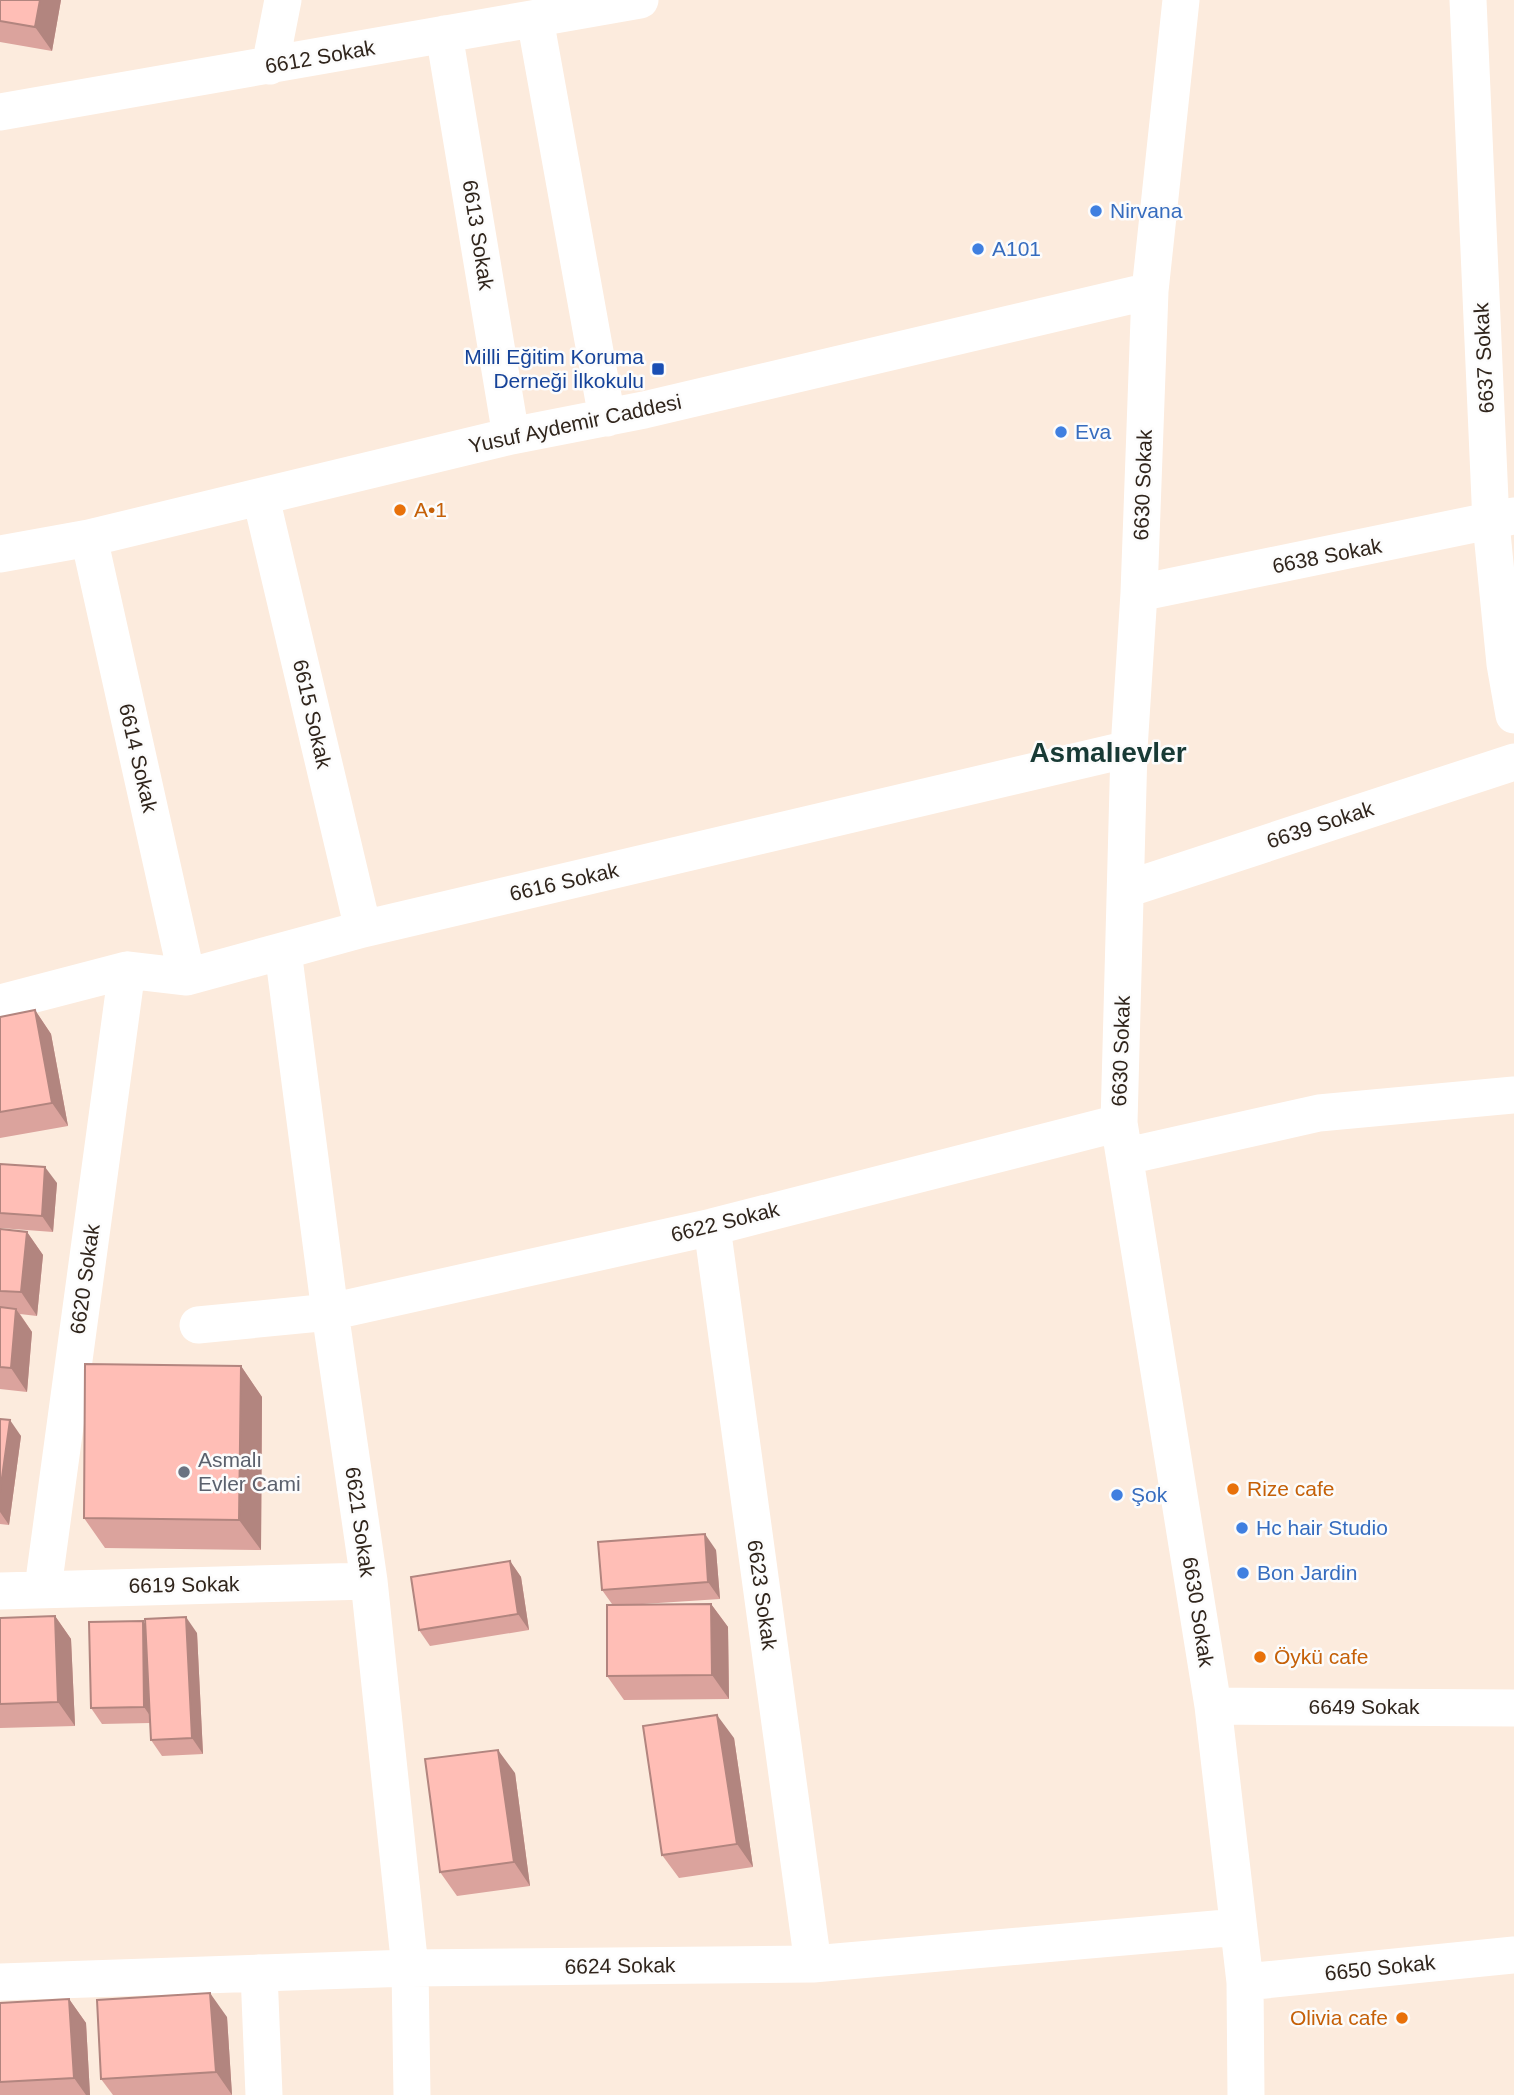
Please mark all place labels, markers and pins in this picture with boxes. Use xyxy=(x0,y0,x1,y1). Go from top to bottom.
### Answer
place label: Nirvana xyxy=(1110,199,1183,222)
marker: Nirvana xyxy=(1088,203,1104,219)
place label: A101 xyxy=(992,237,1041,260)
marker: A101 xyxy=(970,241,986,257)
place label: Milli Eğitim Koruma Derneği İlkokulu xyxy=(464,345,644,392)
marker: Milli Eğitim Koruma Derneği İlkokulu xyxy=(650,361,666,377)
place label: Eva xyxy=(1075,420,1112,443)
marker: Eva xyxy=(1053,424,1069,440)
place label: A•1 xyxy=(414,498,447,521)
marker: A•1 xyxy=(392,502,408,518)
place label: Asmalı Evler Cami xyxy=(198,1448,301,1495)
marker: Asmalı Evler Cami xyxy=(176,1464,192,1480)
place label: Rize cafe xyxy=(1247,1477,1335,1500)
marker: Rize cafe xyxy=(1225,1481,1241,1497)
place label: Şok xyxy=(1131,1483,1168,1506)
marker: Şok xyxy=(1109,1487,1125,1503)
place label: Hc hair Studio xyxy=(1256,1516,1388,1539)
marker: Hc hair Studio xyxy=(1234,1520,1250,1536)
place label: Bon Jardin xyxy=(1257,1561,1357,1584)
marker: Bon Jardin xyxy=(1235,1565,1251,1581)
place label: Öykü cafe xyxy=(1274,1645,1369,1668)
marker: Öykü cafe xyxy=(1252,1649,1268,1665)
place label: Olivia cafe xyxy=(1290,2006,1388,2029)
marker: Olivia cafe xyxy=(1394,2010,1410,2026)

